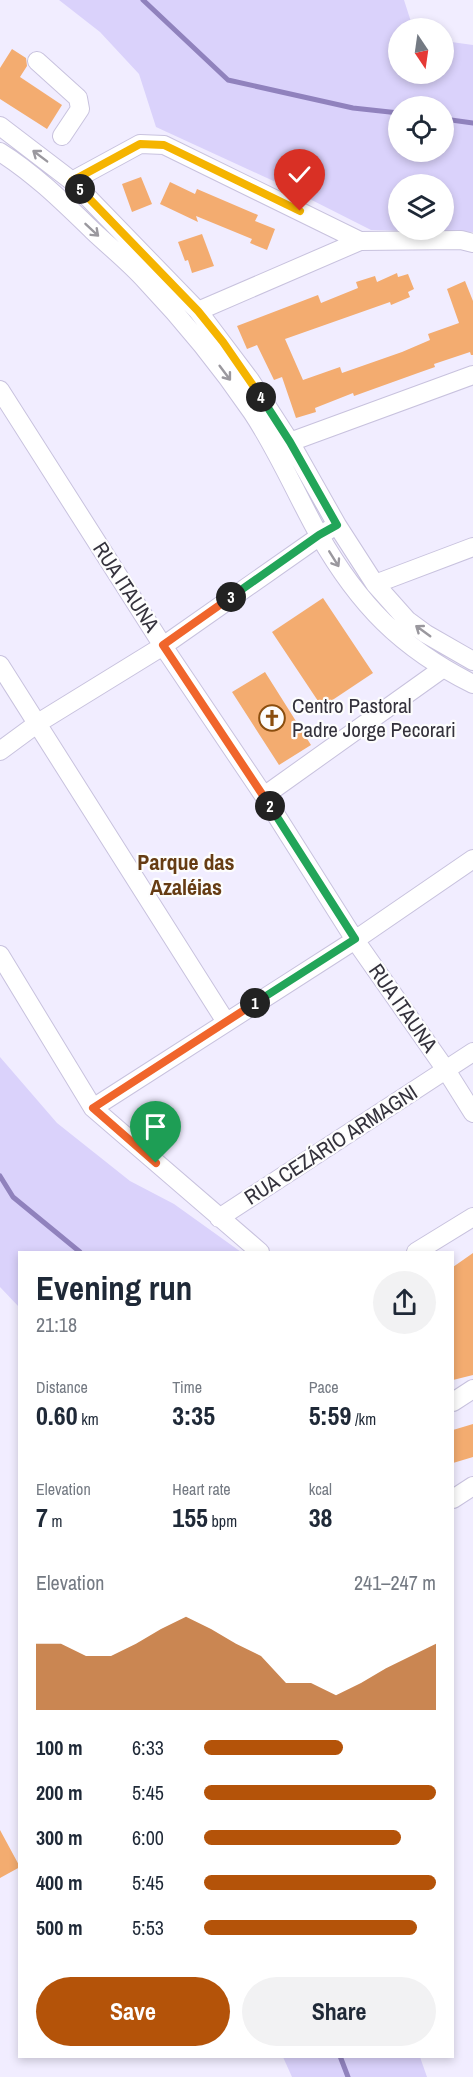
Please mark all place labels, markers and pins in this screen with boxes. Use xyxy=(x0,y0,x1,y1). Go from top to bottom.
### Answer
pin xyxy=(274,149,325,211)
pin: 5 xyxy=(65,174,95,204)
pin: 4 xyxy=(246,382,276,412)
pin: 3 xyxy=(216,582,246,612)
place label: Centro Pastoral Padre Jorge Pecorari xyxy=(292,691,456,744)
church icon: Centro Pastoral Padre Jorge Pecorari xyxy=(257,703,287,733)
pin: 2 xyxy=(255,791,285,821)
pin: 1 xyxy=(240,988,270,1018)
pin xyxy=(130,1101,181,1163)

